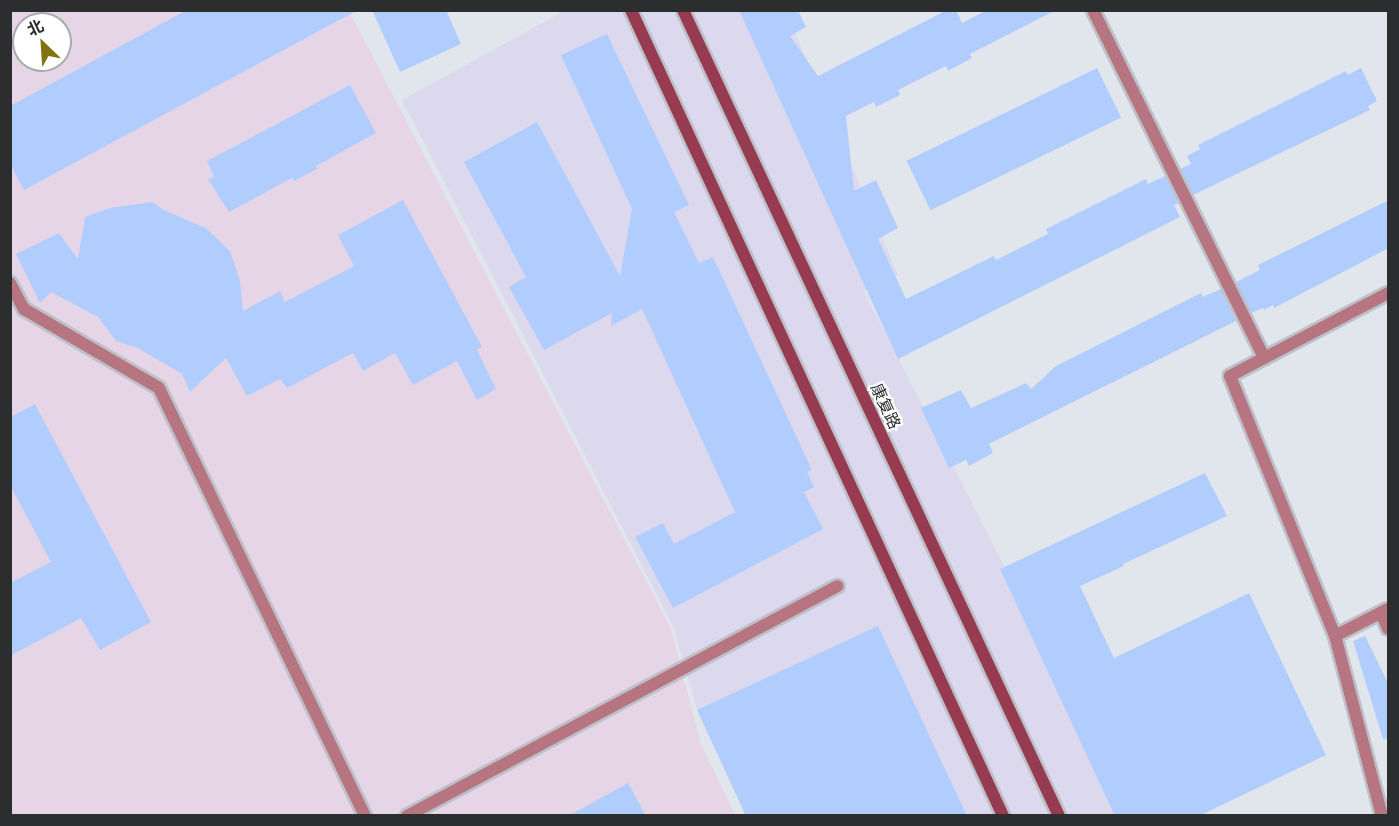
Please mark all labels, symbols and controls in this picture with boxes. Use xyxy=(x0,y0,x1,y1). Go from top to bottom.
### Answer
north arrow xyxy=(12,12,72,72)
text: 北 xyxy=(24,15,47,40)
street label: 康复路 xyxy=(867,380,905,432)

